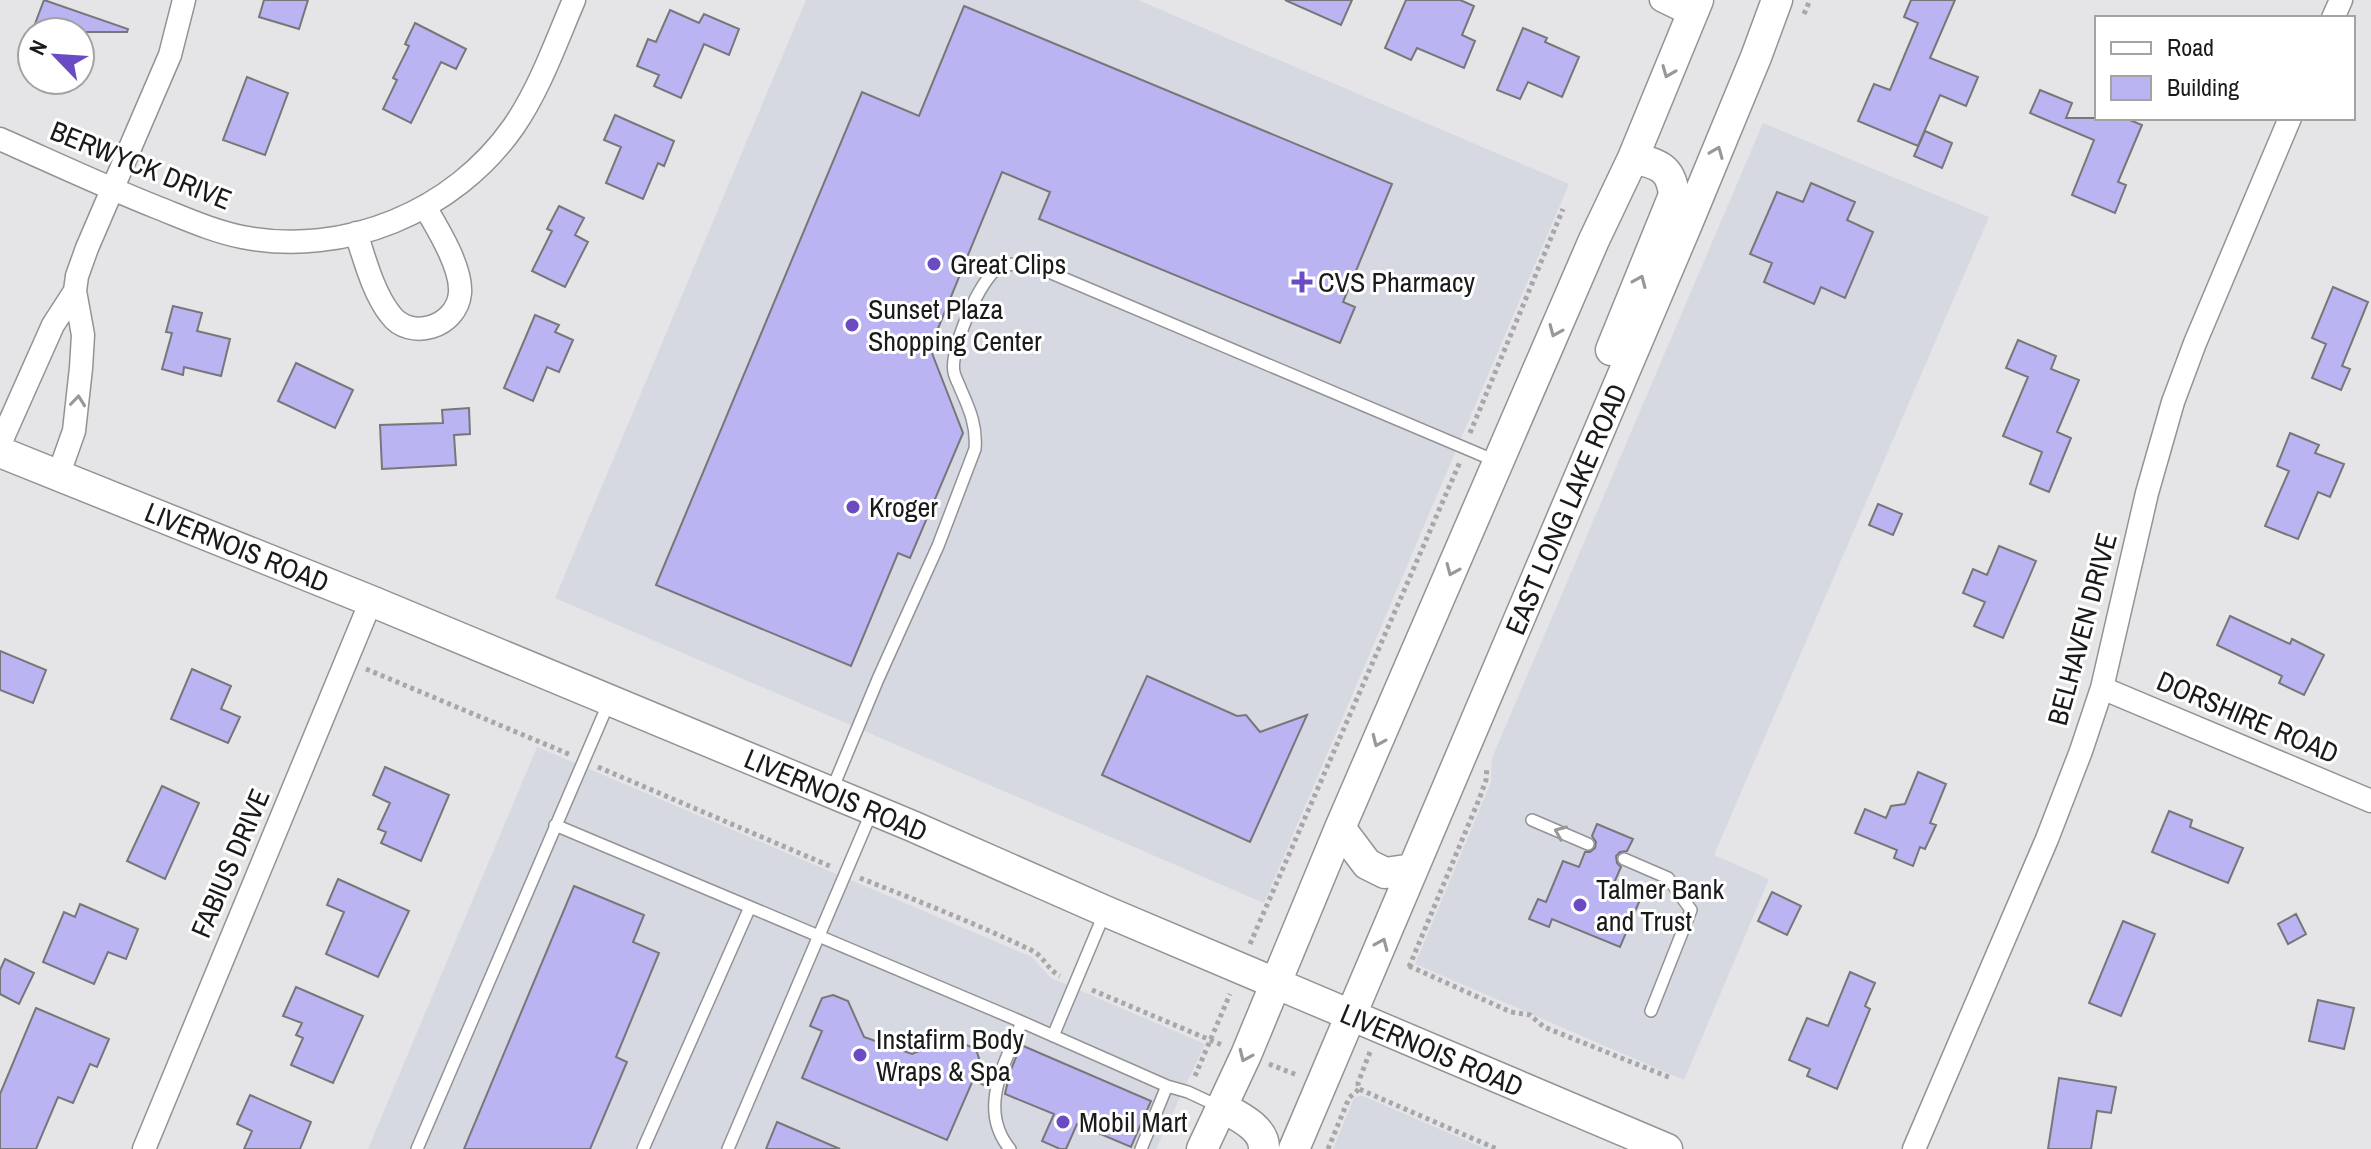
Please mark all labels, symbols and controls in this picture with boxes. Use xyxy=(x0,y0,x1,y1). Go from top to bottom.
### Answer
north arrow xyxy=(16,16,96,96)
legend xyxy=(2095,16,2355,120)
text: Road xyxy=(2167,31,2214,63)
text: N xyxy=(22,35,54,60)
one-way arrow xyxy=(1662,64,1678,78)
text: Building xyxy=(2167,71,2239,103)
street label: BERWYCK DRIVE xyxy=(45,111,237,219)
one-way arrow xyxy=(1707,146,1723,160)
place label: Great Clips xyxy=(950,245,1066,283)
marker: Great Clips xyxy=(925,255,943,273)
place label: CVS Pharmacy xyxy=(1318,263,1475,301)
marker: CVS Pharmacy xyxy=(1293,273,1311,291)
one-way arrow xyxy=(1630,275,1646,289)
place label: Sunset Plaza Shopping Center xyxy=(868,290,1042,360)
marker: Sunset Plaza Shopping Center xyxy=(843,316,861,334)
one-way arrow xyxy=(1549,323,1565,338)
street label: EAST LONG LAKE ROAD xyxy=(1496,378,1636,640)
one-way arrow xyxy=(69,394,86,407)
place label: Kroger xyxy=(869,488,938,526)
street label: LIVERNOIS ROAD xyxy=(139,493,335,601)
marker: Kroger xyxy=(844,498,862,516)
street label: BELHAVEN DRIVE xyxy=(2038,529,2126,729)
one-way arrow xyxy=(1446,562,1462,576)
street label: DORSHIRE ROAD xyxy=(2151,662,2345,772)
one-way arrow xyxy=(1372,733,1388,747)
street label: LIVERNOIS ROAD xyxy=(739,739,933,851)
street label: FABIUS DRIVE xyxy=(182,783,278,943)
one-way arrow xyxy=(1554,825,1569,841)
place label: Talmer Bank and Trust xyxy=(1596,870,1725,940)
marker: Talmer Bank and Trust xyxy=(1571,896,1589,914)
one-way arrow xyxy=(1372,938,1388,952)
street label: LIVERNOIS ROAD xyxy=(1335,994,1529,1106)
place label: Instafirm Body Wraps & Spa xyxy=(876,1020,1025,1090)
marker: Instafirm Body Wraps & Spa xyxy=(851,1046,869,1064)
one-way arrow xyxy=(1239,1048,1255,1062)
place label: Mobil Mart xyxy=(1079,1103,1187,1141)
marker: Mobil Mart xyxy=(1054,1113,1072,1131)

